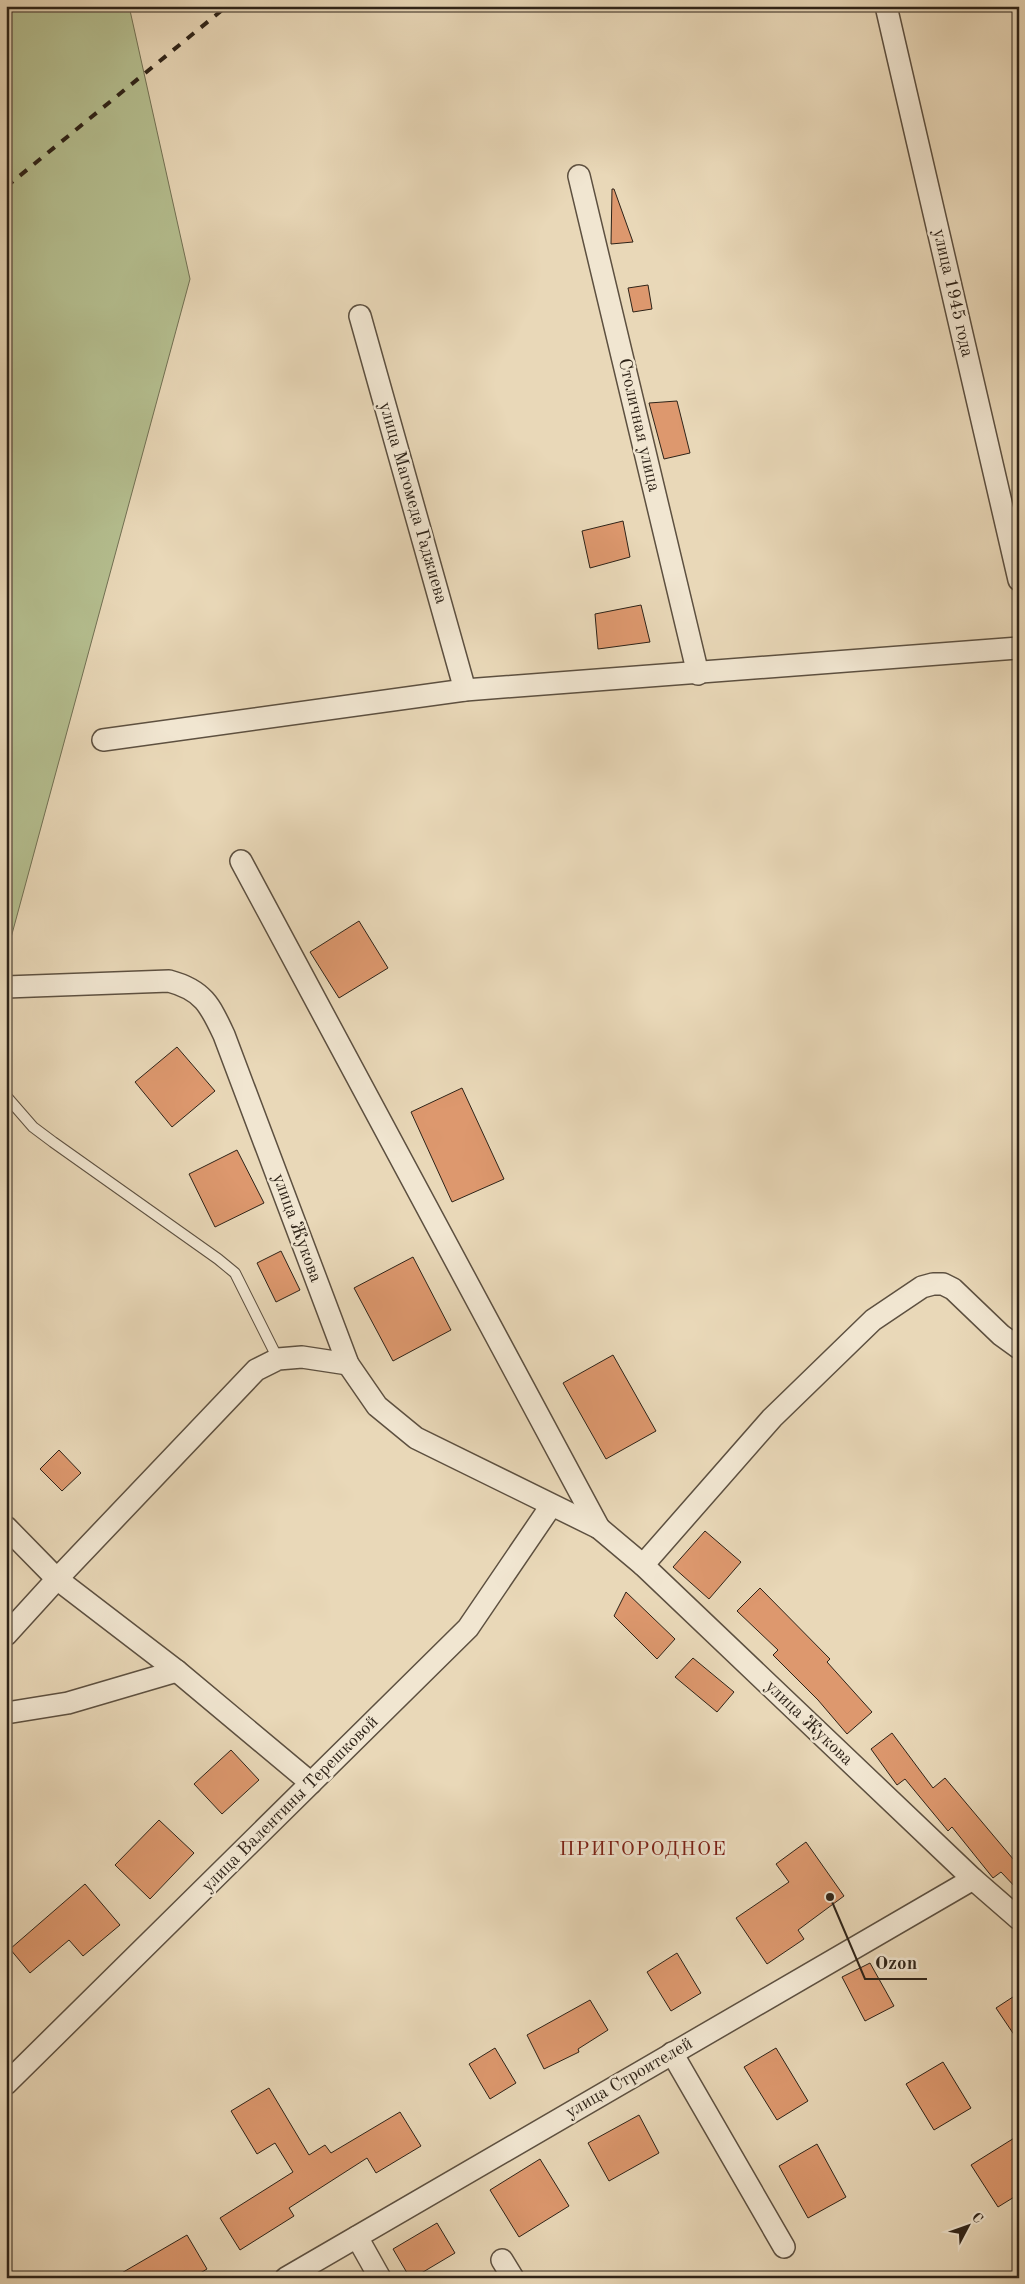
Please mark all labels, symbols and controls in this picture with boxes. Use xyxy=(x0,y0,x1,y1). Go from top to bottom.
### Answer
street label: улица 1945 года xyxy=(930,227,977,359)
street label: Столичная улица xyxy=(615,356,663,494)
street label: улица Магомеда Гаджиева xyxy=(376,400,451,606)
street label: улица Жукова xyxy=(269,1171,325,1285)
street label: улица Жукова xyxy=(762,1677,856,1769)
street label: улица Валентины Терешковой xyxy=(198,1712,382,1896)
district label: ПРИГОРОДНОЕ xyxy=(559,1840,727,1860)
callout: Ozon xyxy=(865,1945,927,1979)
text: Ozon xyxy=(875,1955,917,1974)
street label: улица Строителей xyxy=(562,2034,696,2122)
north arrow xyxy=(942,2202,992,2252)
text: С xyxy=(969,2210,985,2226)

